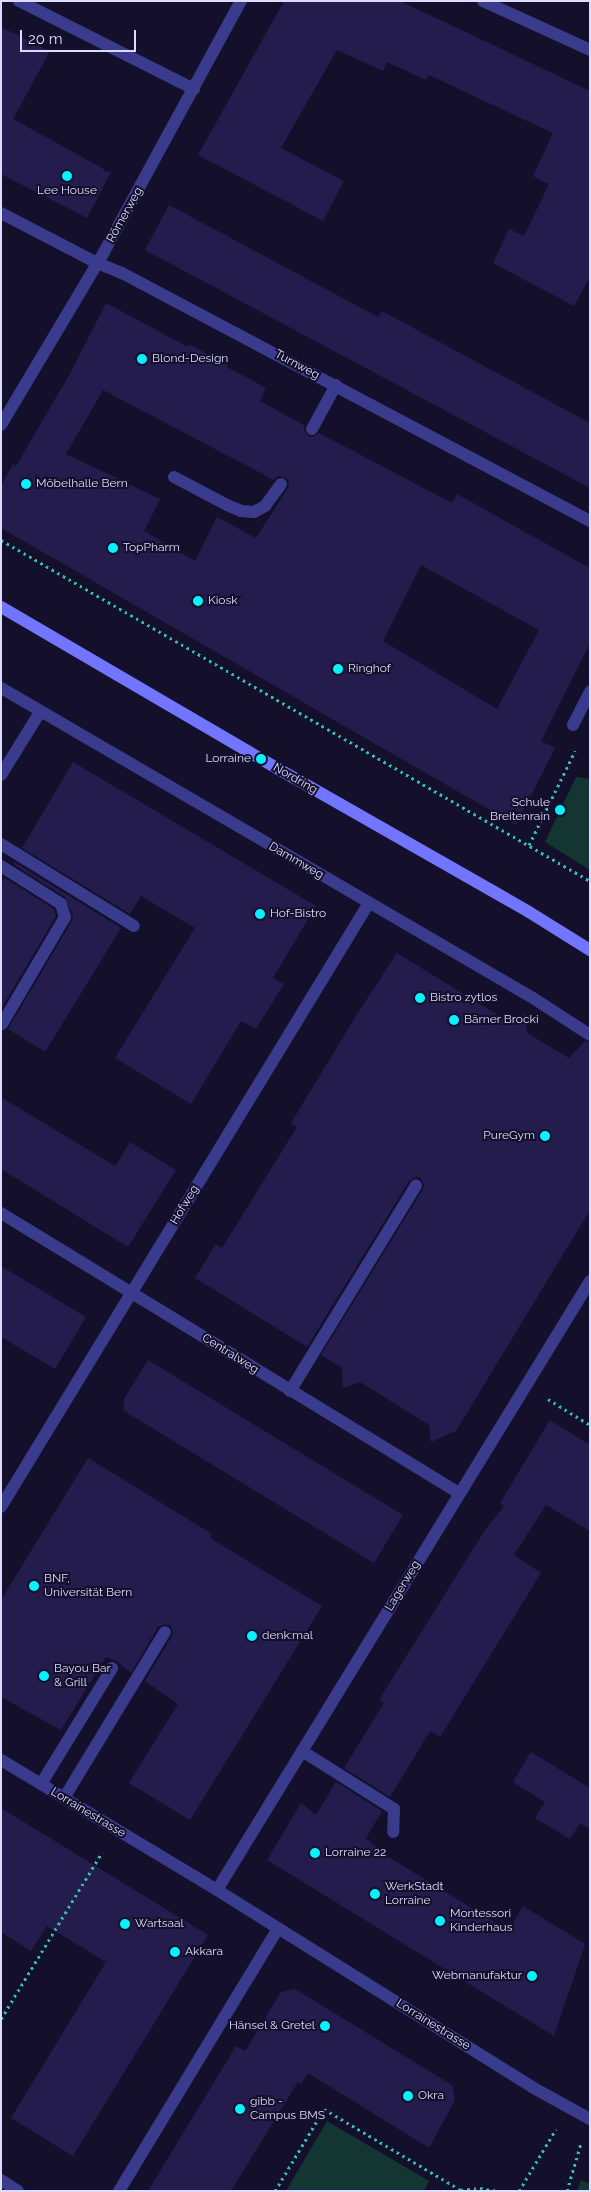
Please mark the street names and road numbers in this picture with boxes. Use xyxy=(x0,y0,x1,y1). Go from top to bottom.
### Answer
street label: Römerweg xyxy=(104,185,146,245)
street label: Turnweg xyxy=(272,347,322,383)
street label: Nordring xyxy=(270,761,320,797)
street label: Dammweg xyxy=(266,840,326,882)
street label: Hofweg xyxy=(168,1183,202,1227)
street label: Centralweg xyxy=(199,1331,261,1377)
street label: Lagerweg xyxy=(382,1558,424,1614)
street label: Lorrainestrasse xyxy=(48,1785,128,1841)
street label: Lorrainestrasse xyxy=(393,1996,473,2054)

